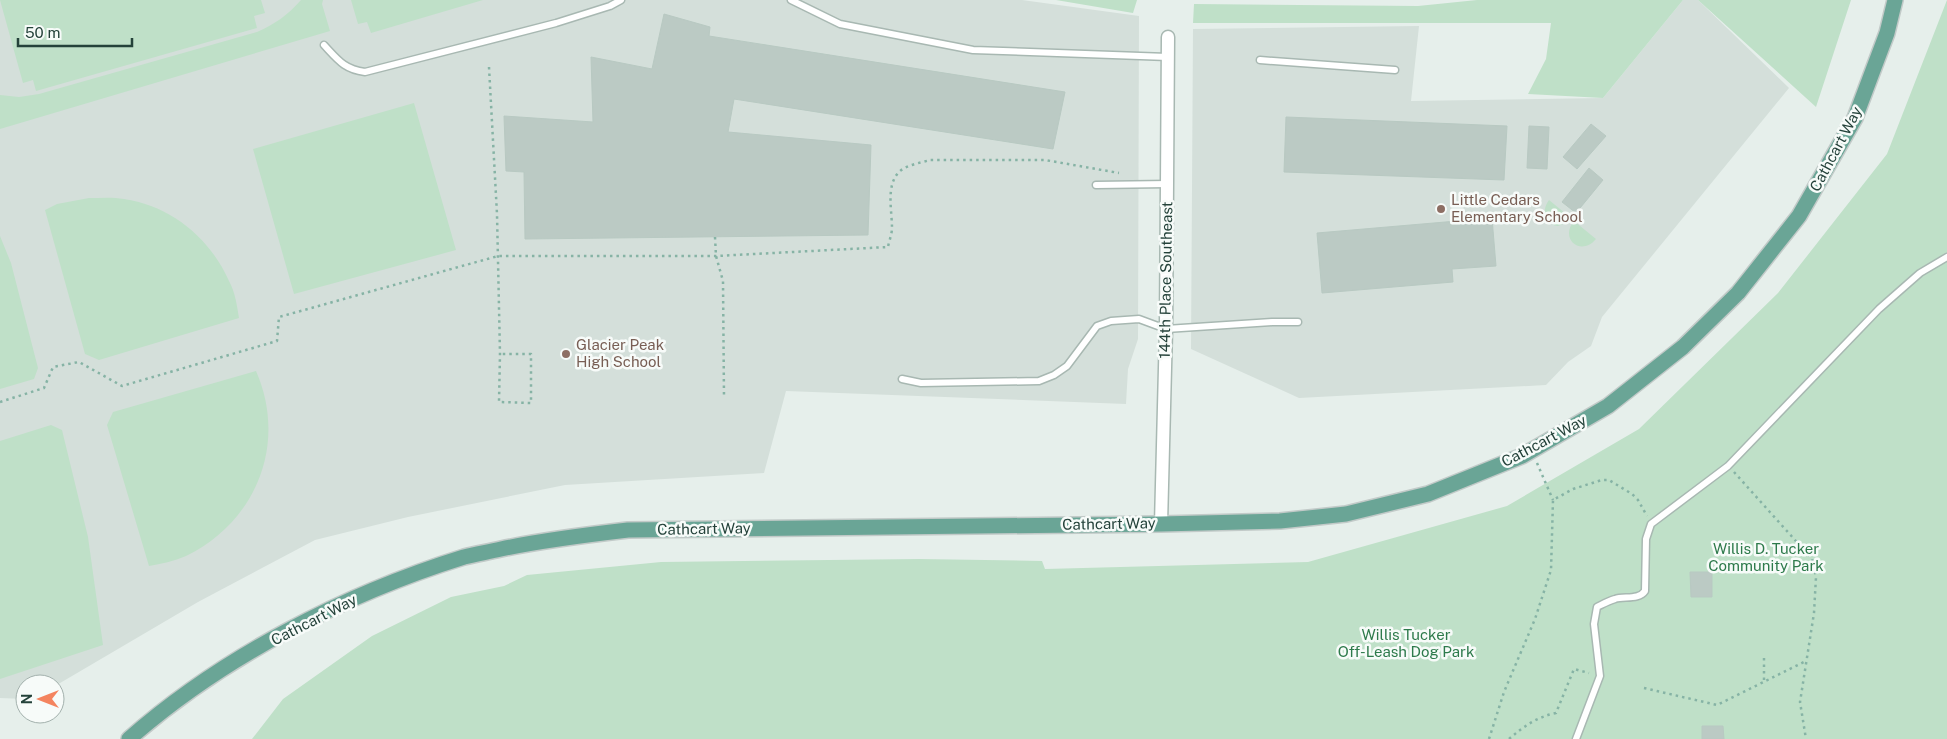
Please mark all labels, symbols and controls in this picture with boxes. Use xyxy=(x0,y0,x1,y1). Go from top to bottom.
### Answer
scale bar xyxy=(18,15,131,47)
text: 50 m xyxy=(25,24,60,41)
street label: Cathcart Way xyxy=(1806,103,1865,194)
place label: Little Cedars Elementary School xyxy=(1451,191,1583,225)
street label: 144th Place Southeast xyxy=(1156,201,1175,359)
marker: Little Cedars Elementary School xyxy=(1435,203,1447,215)
place label: Glacier Peak High School xyxy=(576,336,664,370)
marker: Glacier Peak High School xyxy=(560,348,572,360)
street label: Cathcart Way xyxy=(1498,411,1589,470)
street label: Cathcart Way xyxy=(1062,514,1156,533)
street label: Cathcart Way xyxy=(657,519,751,538)
park label: Willis D. Tucker Community Park xyxy=(1708,540,1824,574)
street label: Cathcart Way xyxy=(268,591,359,648)
park label: Willis Tucker Off-Leash Dog Park xyxy=(1338,626,1474,660)
north arrow xyxy=(15,674,65,724)
text: N xyxy=(19,694,35,704)

